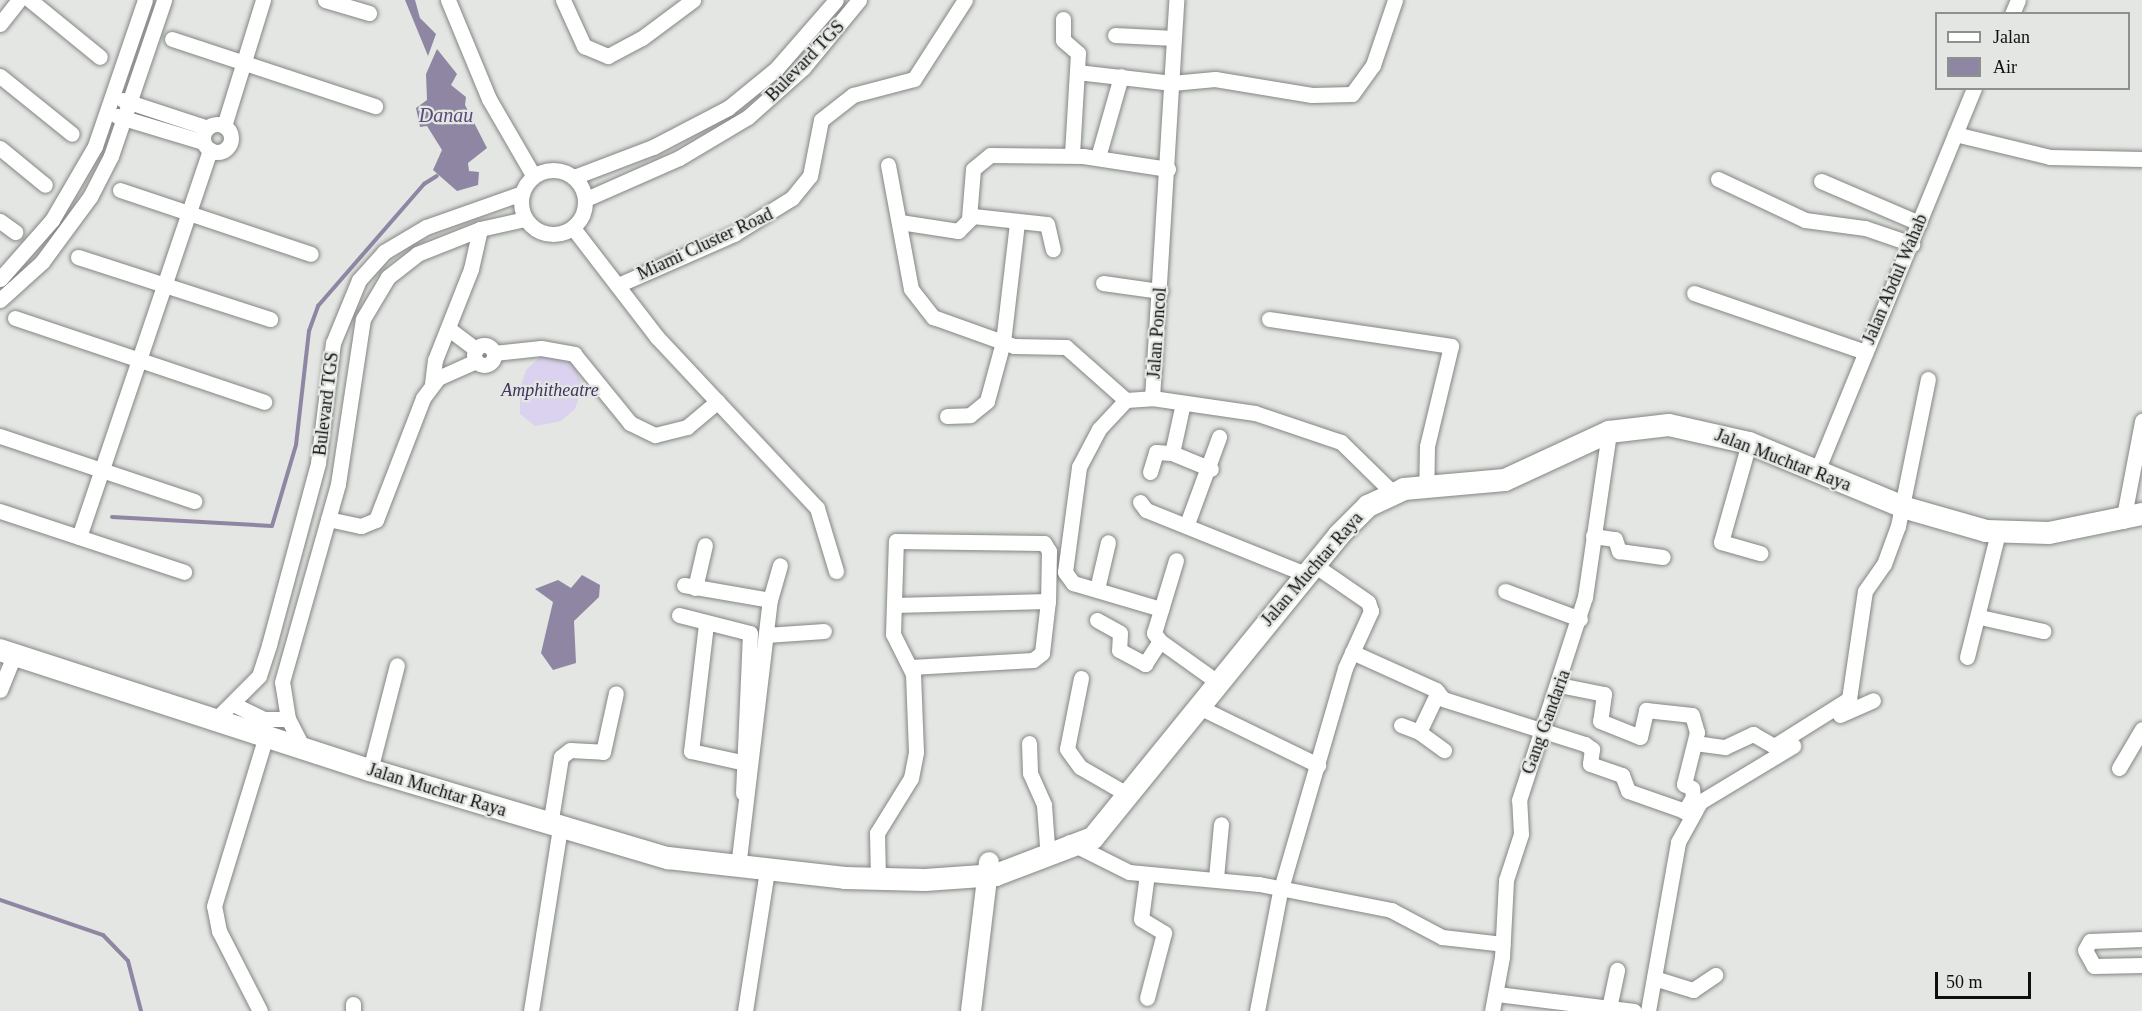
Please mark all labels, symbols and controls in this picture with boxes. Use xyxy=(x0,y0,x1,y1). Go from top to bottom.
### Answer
legend xyxy=(1935,12,2130,90)
street label: Bulevard TGS xyxy=(761,16,849,106)
text: Jalan xyxy=(1993,27,2030,47)
text: Air xyxy=(1993,57,2017,77)
water label: Danau xyxy=(419,103,473,127)
street label: Miami Cluster Road xyxy=(634,203,776,285)
street label: Jalan Abdul Wahab xyxy=(1858,210,1932,348)
street label: Jalan Poncol xyxy=(1143,287,1171,379)
street label: Bulevard TGS xyxy=(309,351,343,457)
park label: Amphitheatre xyxy=(501,379,599,401)
street label: Jalan Muchtar Raya xyxy=(1712,424,1854,496)
street label: Jalan Muchtar Raya xyxy=(1257,508,1367,630)
street label: Gang Gandaria xyxy=(1517,667,1575,777)
street label: Jalan Muchtar Raya xyxy=(365,759,509,821)
scale bar xyxy=(1938,960,2034,998)
text: 50 m xyxy=(1946,972,1983,992)

